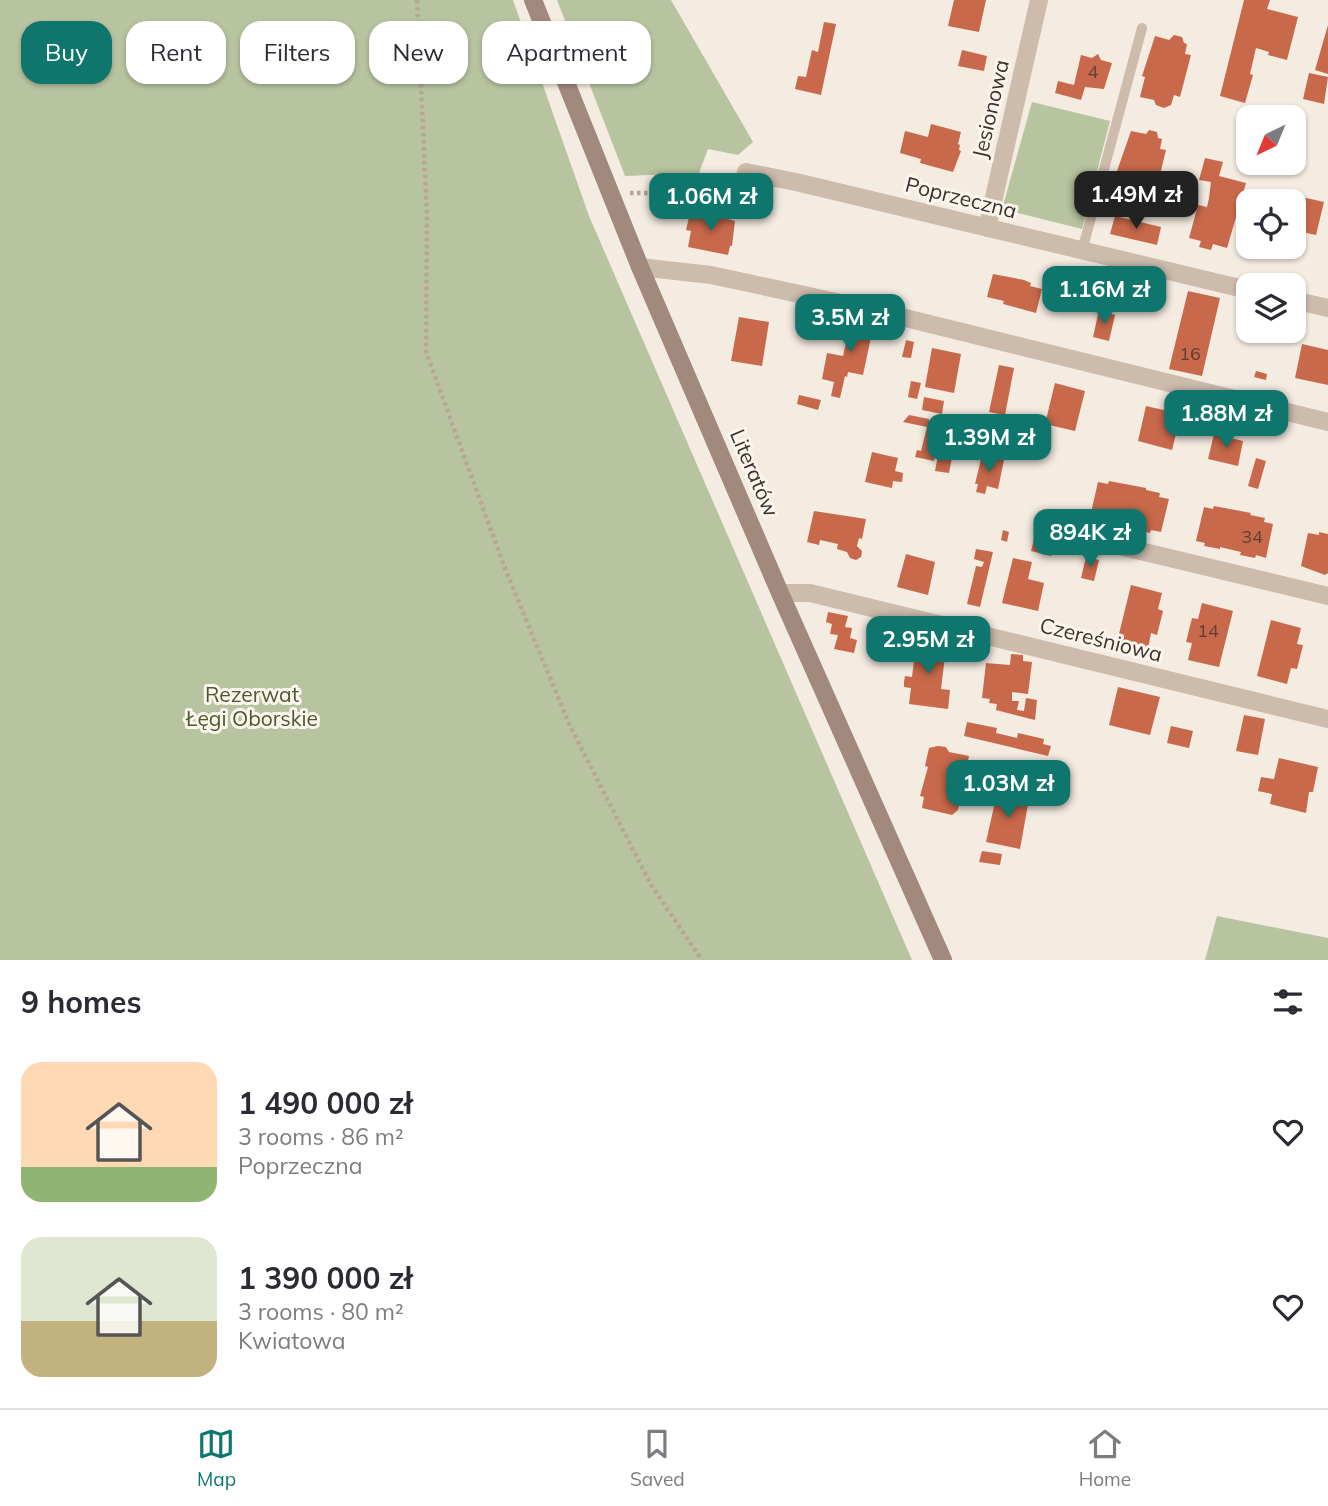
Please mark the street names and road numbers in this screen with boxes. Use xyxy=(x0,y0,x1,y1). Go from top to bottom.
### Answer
street label: Jesionowa xyxy=(966,57,1014,161)
street label: Poprzeczna xyxy=(903,171,1020,223)
street label: Literatów xyxy=(725,425,785,520)
street label: Czereśniowa xyxy=(1037,611,1165,667)

